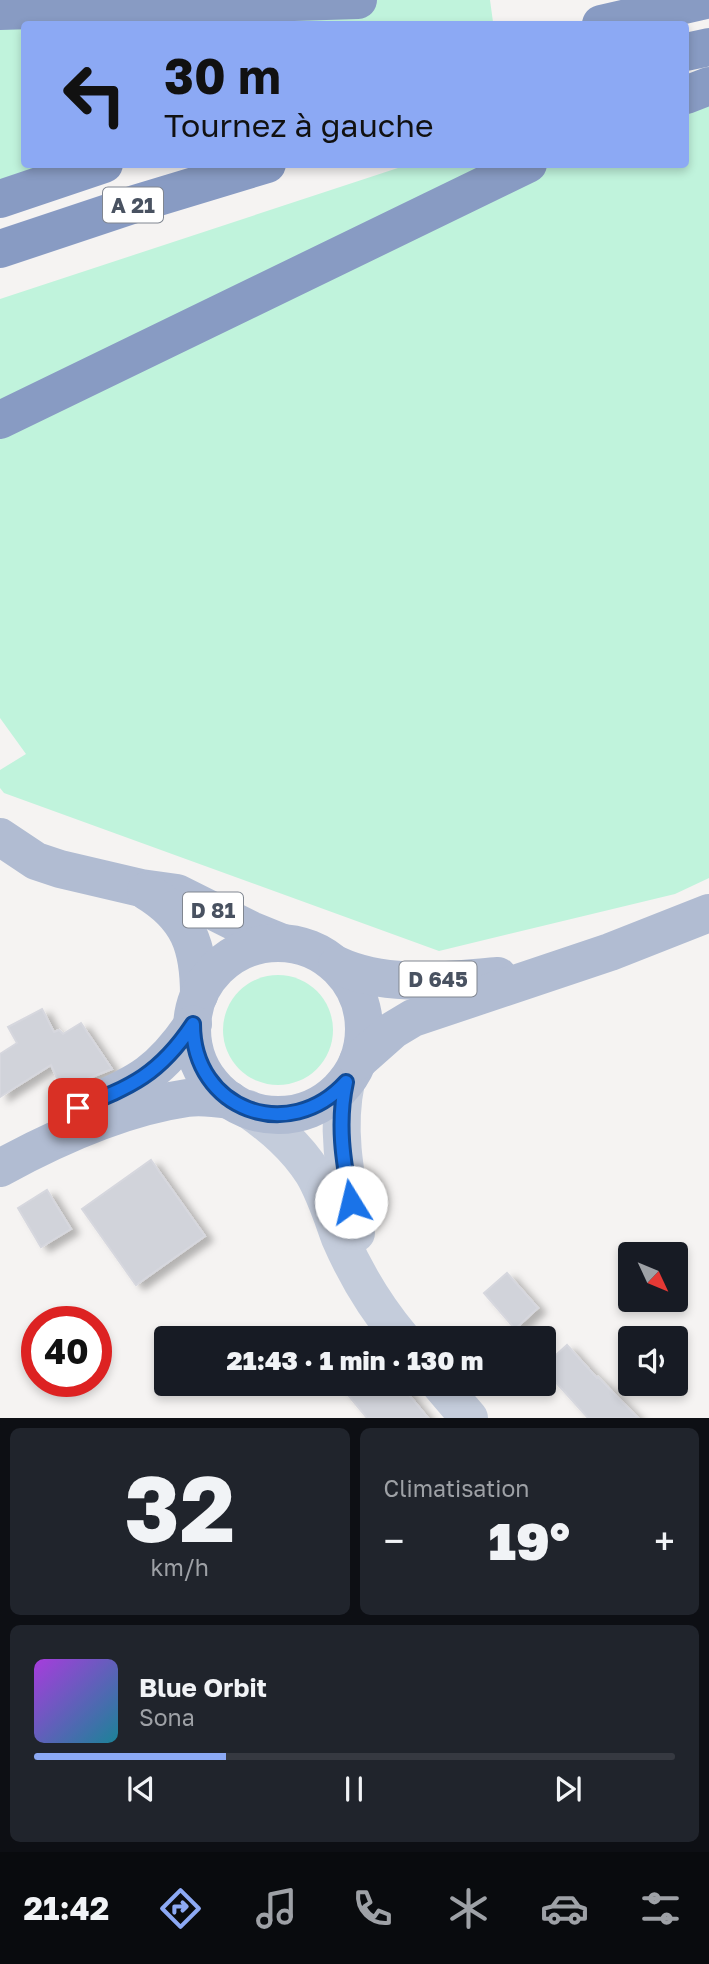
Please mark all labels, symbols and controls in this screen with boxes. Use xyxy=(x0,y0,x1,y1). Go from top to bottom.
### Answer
text: 30 m xyxy=(164,46,281,105)
icon: left xyxy=(49,49,140,140)
text: Tournez à gauche xyxy=(164,106,433,144)
road number: A 21 xyxy=(103,188,163,222)
road number: D 81 xyxy=(183,892,243,928)
road number: D 645 xyxy=(400,962,476,996)
pin xyxy=(48,1078,108,1138)
icon: arrive xyxy=(59,1089,97,1127)
position arrow xyxy=(314,1165,388,1239)
north arrow xyxy=(618,1242,688,1312)
map controls xyxy=(618,1242,688,1396)
speed limit sign: 40 xyxy=(21,1306,112,1397)
button: sound xyxy=(618,1326,688,1396)
text: 21:43 · 1 min · 130 m xyxy=(227,1345,483,1376)
text: 32 xyxy=(124,1453,235,1562)
text: Climatisation xyxy=(384,1474,529,1502)
text: 19° xyxy=(488,1509,570,1571)
text: − xyxy=(384,1518,404,1563)
text: + xyxy=(654,1518,675,1563)
text: km/h xyxy=(150,1553,209,1581)
text: Blue Orbit xyxy=(139,1672,267,1703)
text: Sona xyxy=(139,1703,195,1731)
icon: previous xyxy=(122,1770,160,1808)
icon: pause xyxy=(335,1770,373,1808)
icon: next xyxy=(549,1770,587,1808)
icon: directions xyxy=(156,1884,205,1933)
icon: music xyxy=(252,1884,301,1933)
icon: phone xyxy=(348,1884,397,1933)
icon: climate xyxy=(444,1884,493,1933)
icon: car xyxy=(540,1884,589,1933)
icon: filters xyxy=(636,1884,685,1933)
text: 21:42 xyxy=(24,1889,109,1927)

